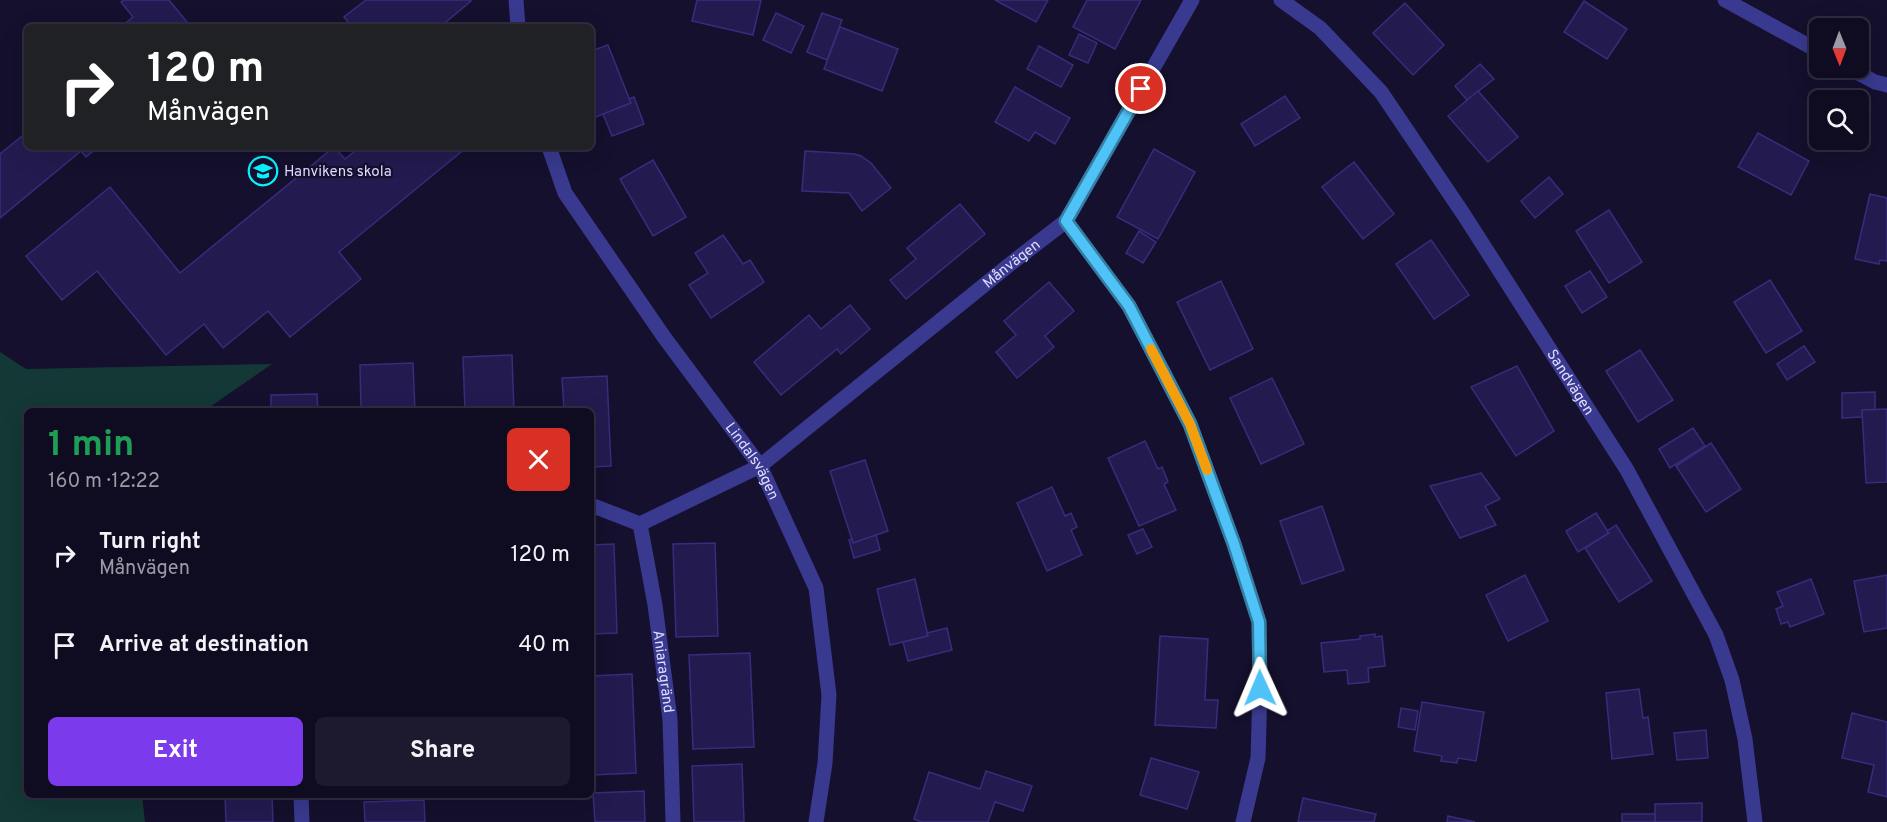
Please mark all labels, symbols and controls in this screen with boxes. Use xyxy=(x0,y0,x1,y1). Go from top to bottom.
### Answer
north arrow xyxy=(1809,18,1869,78)
map controls xyxy=(1809,18,1869,150)
text: 120 m xyxy=(147,44,264,97)
icon: right xyxy=(48,48,126,126)
pin xyxy=(1115,63,1166,114)
icon: arrive xyxy=(1124,72,1157,105)
button: search xyxy=(1809,90,1869,150)
text: Månvägen xyxy=(147,96,270,130)
school or university icon: Hanvikens skola xyxy=(247,155,279,187)
place label: Hanvikens skola xyxy=(284,163,392,182)
street label: Månvägen xyxy=(980,236,1045,293)
street label: Sandvägen xyxy=(1541,346,1598,419)
street label: Lindalsvägen xyxy=(720,419,782,503)
text: 1 min xyxy=(48,423,134,469)
button: close xyxy=(507,428,570,491)
text: 160 m · 12:22 xyxy=(48,469,160,495)
text: Turn right xyxy=(99,529,201,556)
icon: right xyxy=(48,539,81,572)
text: 120 m xyxy=(510,542,570,569)
text: Månvägen xyxy=(99,556,190,582)
icon: arrive xyxy=(48,629,81,662)
street label: Aniaragränd xyxy=(647,629,677,714)
text: Arrive at destination xyxy=(99,632,309,659)
text: 40 m xyxy=(518,632,570,659)
position arrow xyxy=(1228,656,1292,720)
button: Exit xyxy=(48,717,303,786)
button: Share xyxy=(315,717,570,786)

